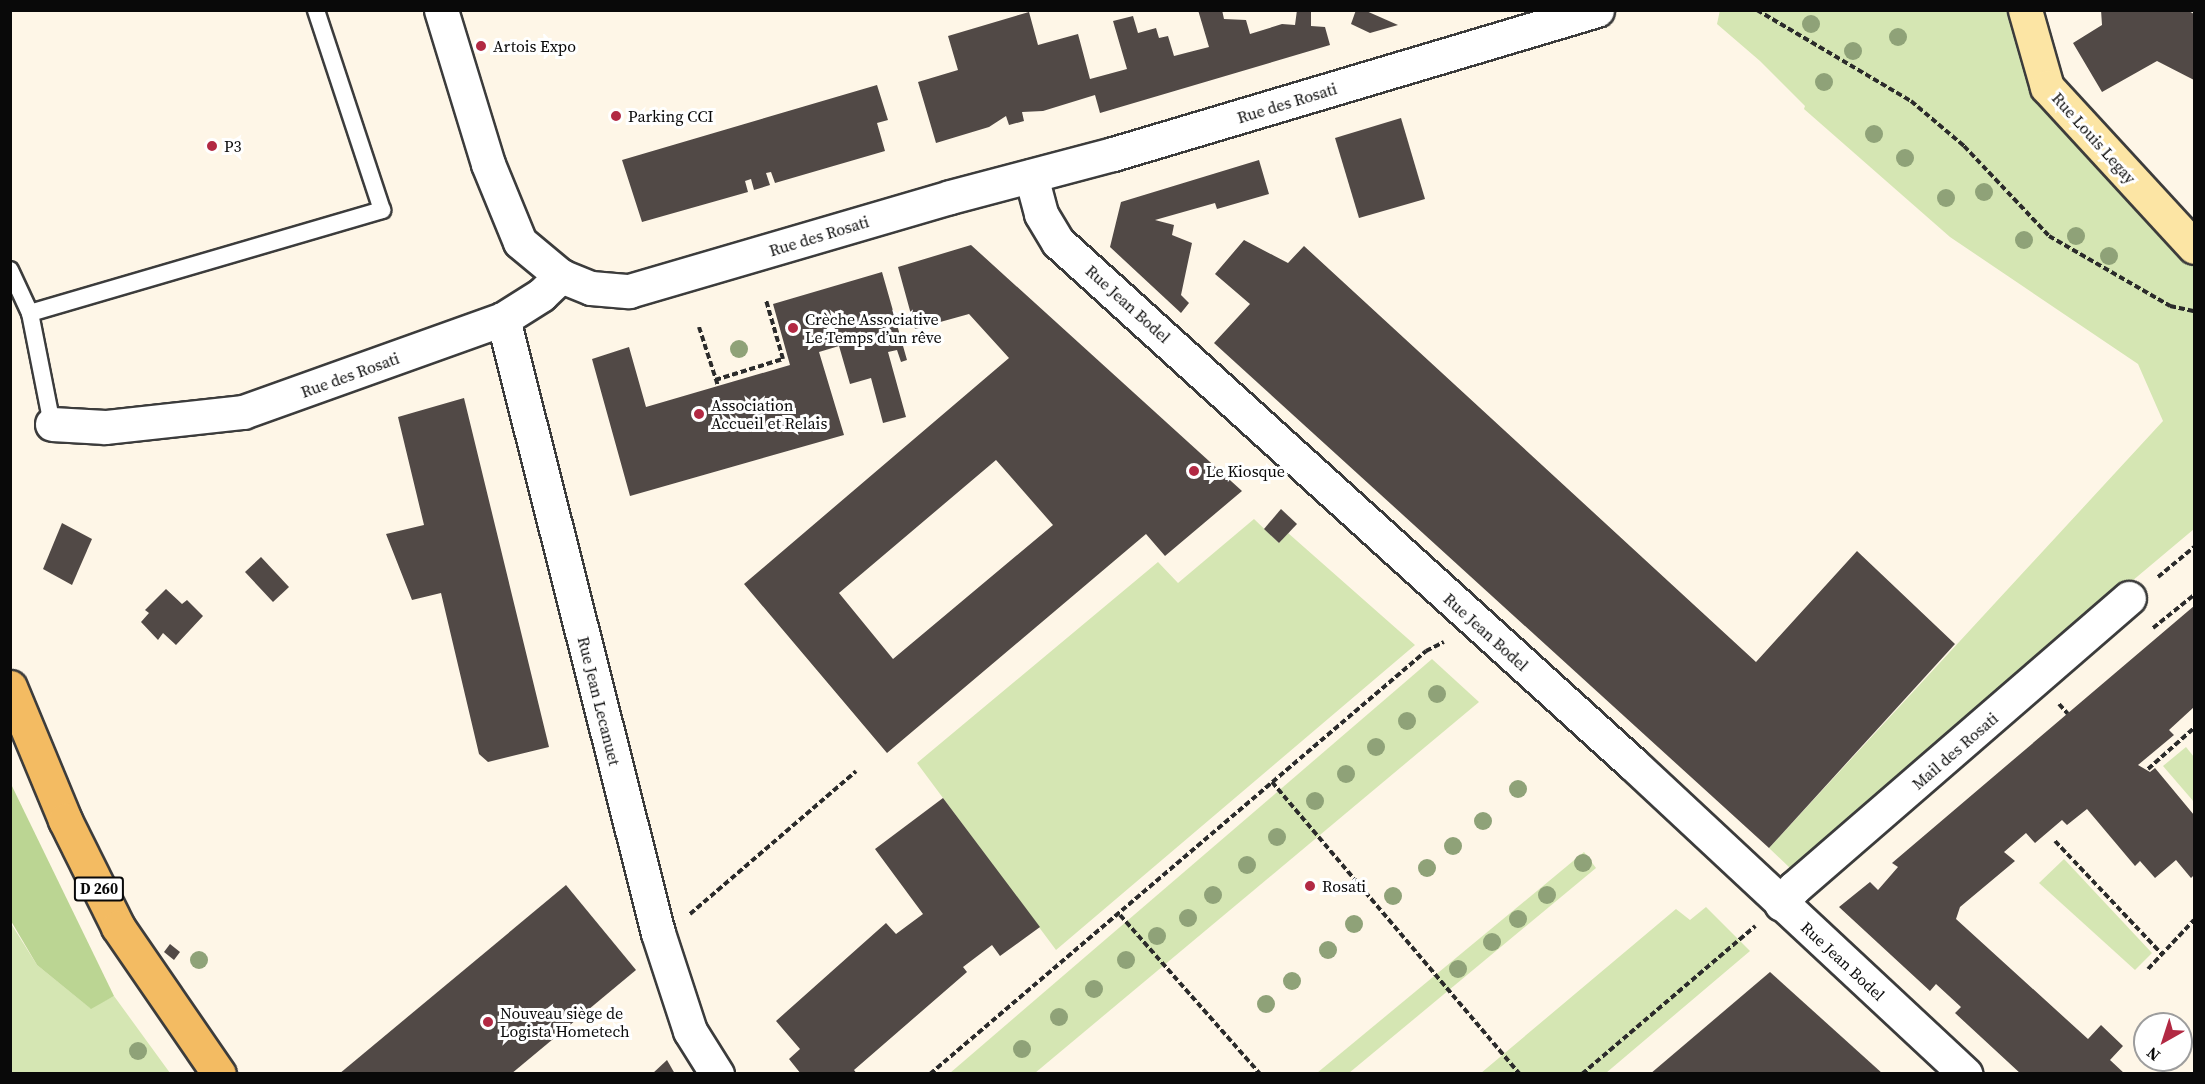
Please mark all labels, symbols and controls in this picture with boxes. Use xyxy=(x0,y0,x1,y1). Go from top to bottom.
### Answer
place label: Artois Expo xyxy=(493,36,576,56)
marker: Artois Expo xyxy=(474,39,488,53)
street label: Rue des Rosati xyxy=(1235,79,1339,127)
street label: Rue Louis Legay xyxy=(2048,88,2140,188)
place label: Parking CCI xyxy=(628,106,713,126)
marker: Parking CCI xyxy=(609,109,623,123)
place label: P3 xyxy=(224,136,241,156)
marker: P3 xyxy=(205,139,219,153)
street label: Rue des Rosati xyxy=(767,212,871,260)
street label: Rue Jean Bodel xyxy=(1082,261,1174,347)
place label: Crèche Associative Le Temps d’un rêve xyxy=(805,309,942,347)
marker: Crèche Associative Le Temps d’un rêve xyxy=(786,321,800,335)
street label: Rue des Rosati xyxy=(298,348,402,402)
place label: Association Accueil et Relais xyxy=(711,395,827,433)
marker: Association Accueil et Relais xyxy=(692,407,706,421)
place label: Le Kiosque xyxy=(1206,461,1285,481)
marker: Le Kiosque xyxy=(1187,464,1201,478)
street label: Rue Jean Bodel xyxy=(1440,589,1532,675)
street label: Rue Jean Lecanuet xyxy=(574,635,624,767)
street label: Mail des Rosati xyxy=(1908,708,2002,794)
place label: Rosati xyxy=(1322,876,1366,896)
road number: D 260 xyxy=(74,877,124,901)
marker: Rosati xyxy=(1303,879,1317,893)
street label: Rue Jean Bodel xyxy=(1797,917,1889,1005)
place label: Nouveau siège de Logista Hometech xyxy=(500,1003,630,1041)
north arrow xyxy=(2133,1012,2193,1072)
marker: Nouveau siège de Logista Hometech xyxy=(481,1015,495,1029)
text: N xyxy=(2141,1042,2164,1067)

